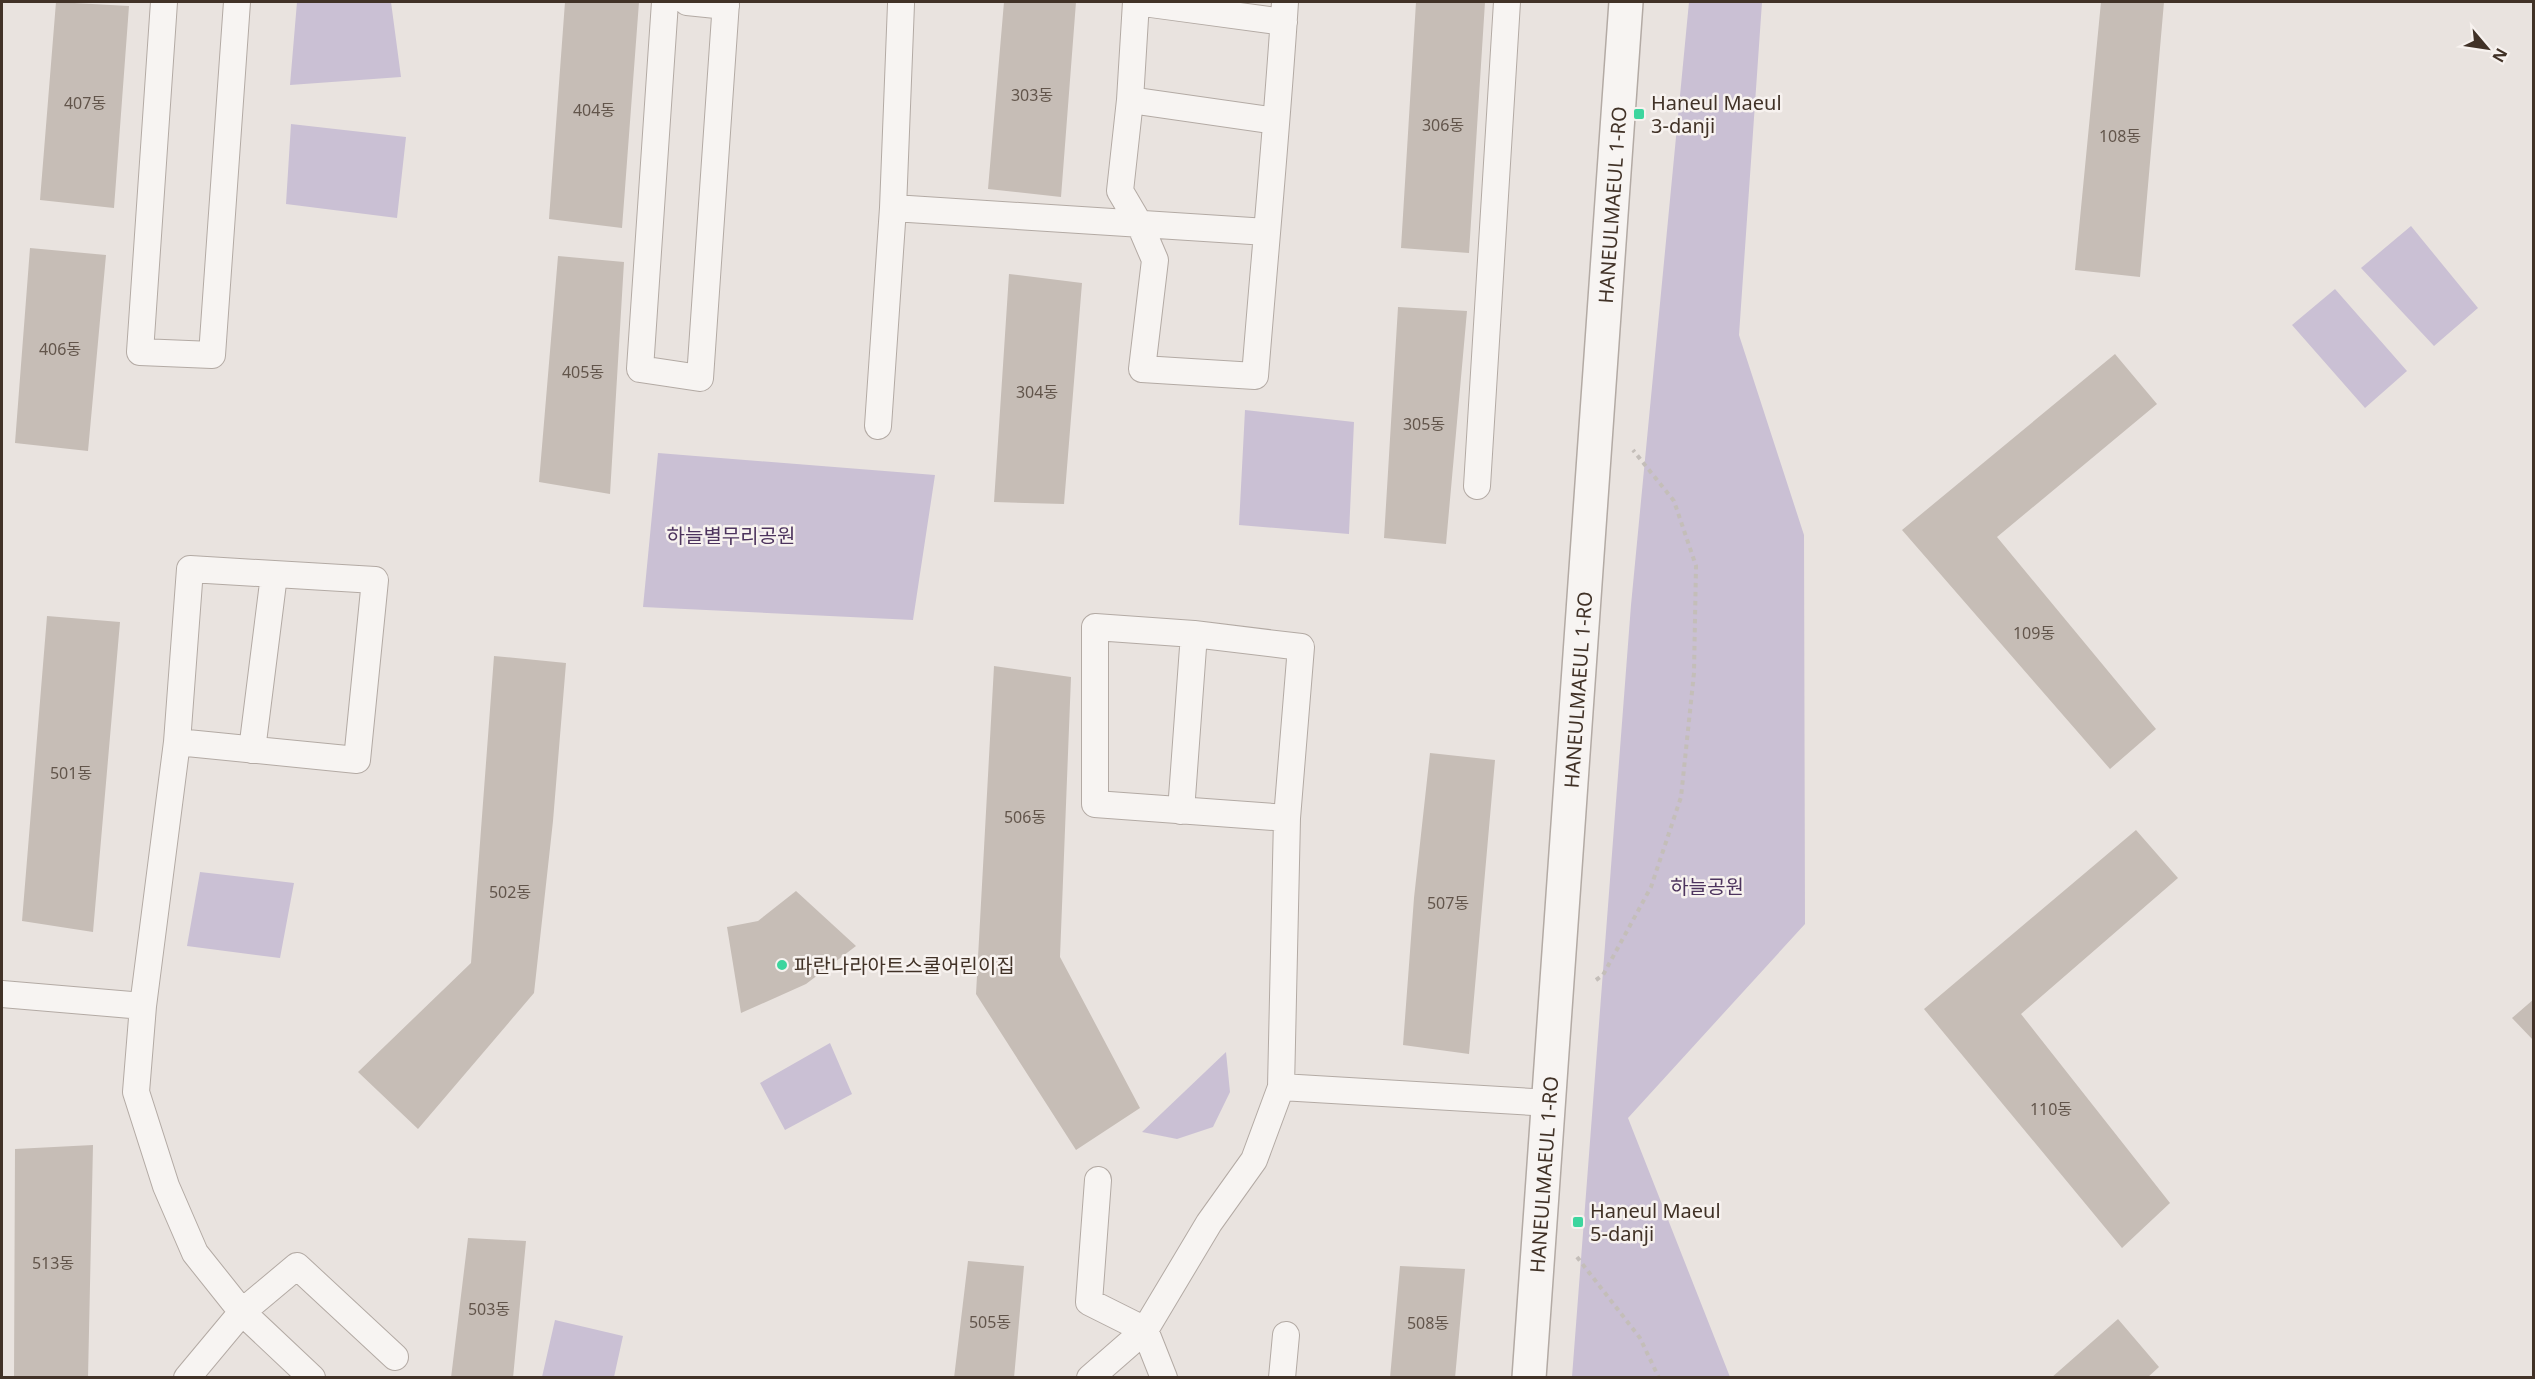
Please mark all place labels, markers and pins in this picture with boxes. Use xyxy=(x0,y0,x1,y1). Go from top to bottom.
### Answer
place label: Haneul Maeul 3-danji xyxy=(1651,89,1782,139)
marker: Haneul Maeul 3-danji xyxy=(1632,107,1646,121)
place label: 파란나라아트스쿨어린이집 xyxy=(794,952,1015,979)
marker: 파란나라아트스쿨어린이집 xyxy=(775,958,789,972)
place label: Haneul Maeul 5-danji xyxy=(1590,1197,1721,1247)
marker: Haneul Maeul 5-danji xyxy=(1571,1215,1585,1229)

